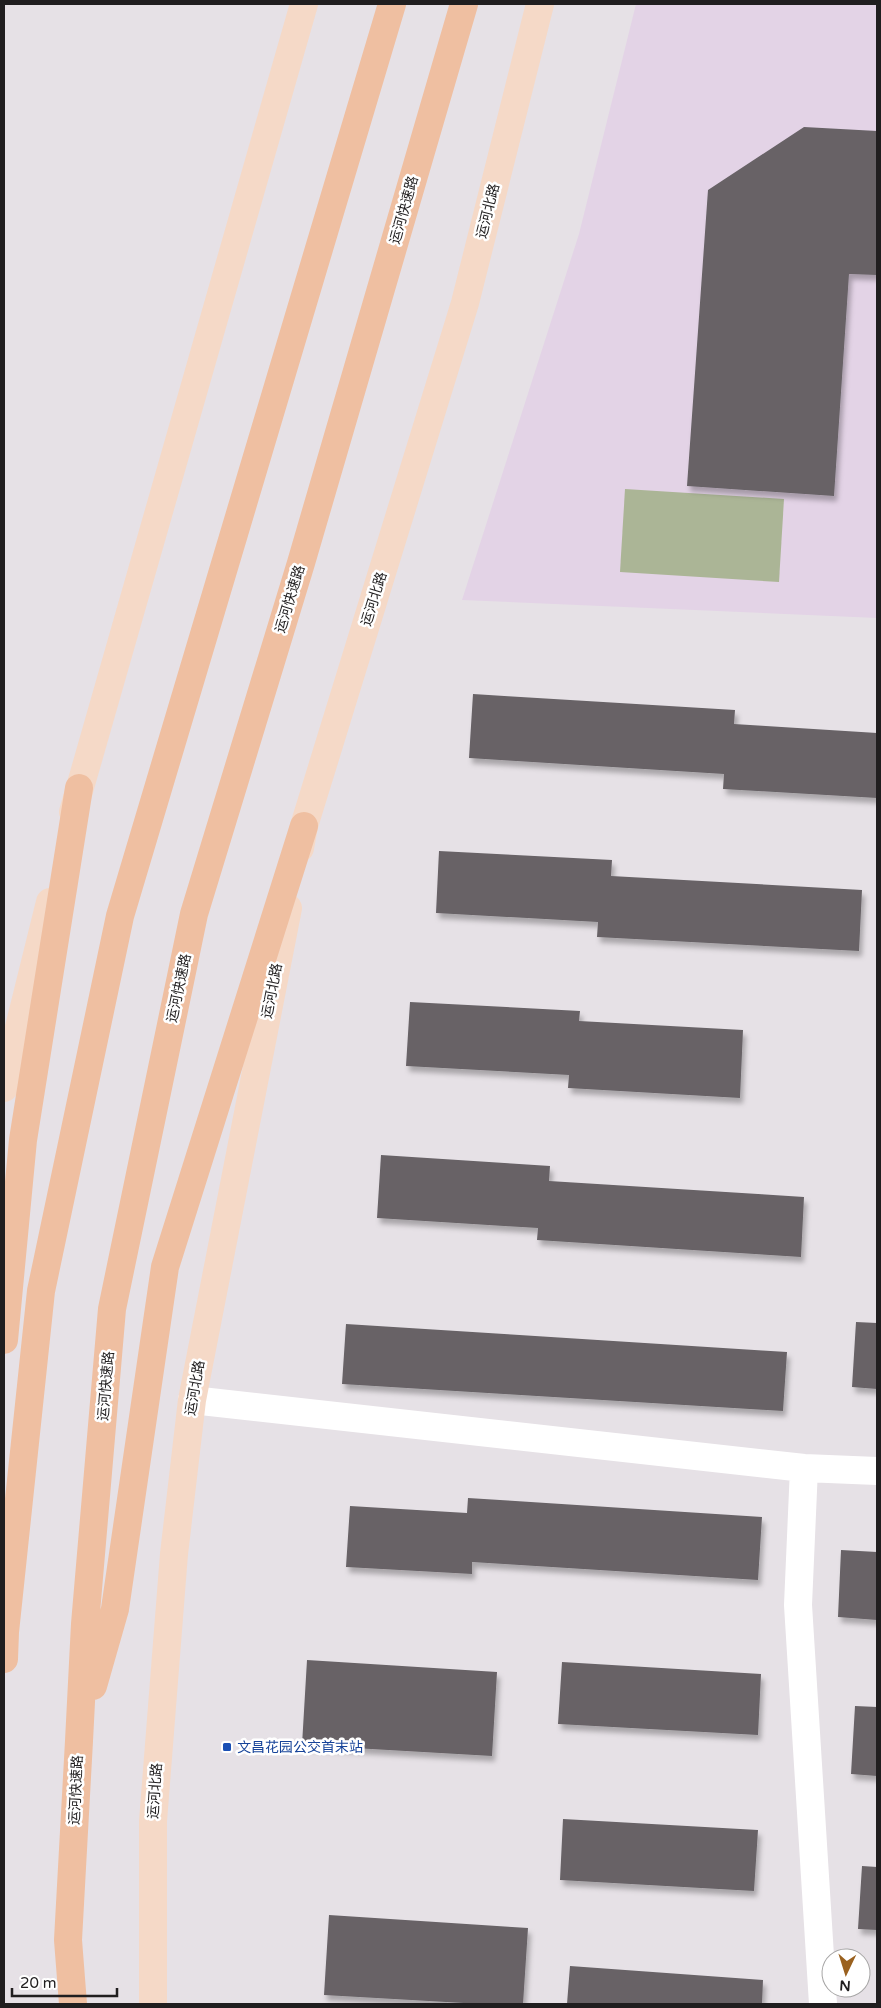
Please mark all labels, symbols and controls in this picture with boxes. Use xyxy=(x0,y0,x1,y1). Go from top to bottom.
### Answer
street label: 运河快速路 xyxy=(386,174,422,246)
street label: 运河北路 xyxy=(473,182,503,240)
street label: 运河快速路 xyxy=(272,563,308,635)
street label: 运河北路 xyxy=(358,570,390,628)
street label: 运河快速路 xyxy=(163,952,195,1024)
street label: 运河北路 xyxy=(258,962,286,1020)
street label: 运河快速路 xyxy=(94,1350,118,1422)
street label: 运河北路 xyxy=(182,1359,208,1417)
place label: 文昌花园公交首末站 xyxy=(237,1739,363,1756)
marker: 文昌花园公交首末站 xyxy=(221,1741,233,1753)
street label: 运河快速路 xyxy=(66,1755,86,1825)
street label: 运河北路 xyxy=(145,1762,165,1820)
north arrow xyxy=(821,1948,871,1998)
scale bar xyxy=(12,1966,118,1998)
text: 20 m xyxy=(20,1974,57,1992)
text: N xyxy=(839,1977,851,1994)

